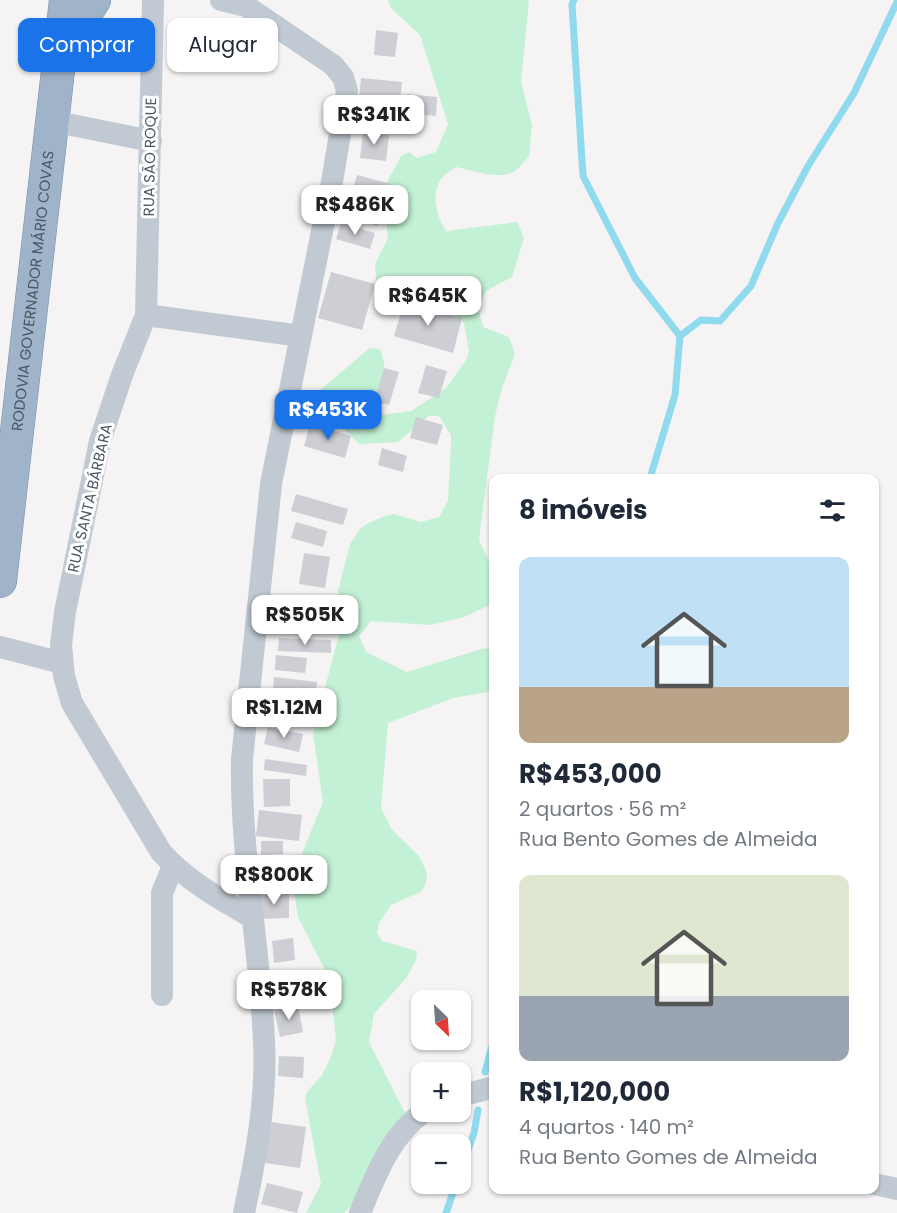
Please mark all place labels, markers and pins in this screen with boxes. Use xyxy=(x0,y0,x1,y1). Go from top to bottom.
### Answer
pin: R$341K xyxy=(325,95,423,146)
pin: R$486K xyxy=(306,185,404,236)
pin: R$645K xyxy=(379,276,477,327)
pin: R$453K xyxy=(279,390,377,441)
pin: R$505K xyxy=(256,595,354,646)
pin: R$1.12M xyxy=(229,688,339,739)
pin: R$800K xyxy=(225,855,323,906)
pin: R$578K xyxy=(240,970,338,1021)

